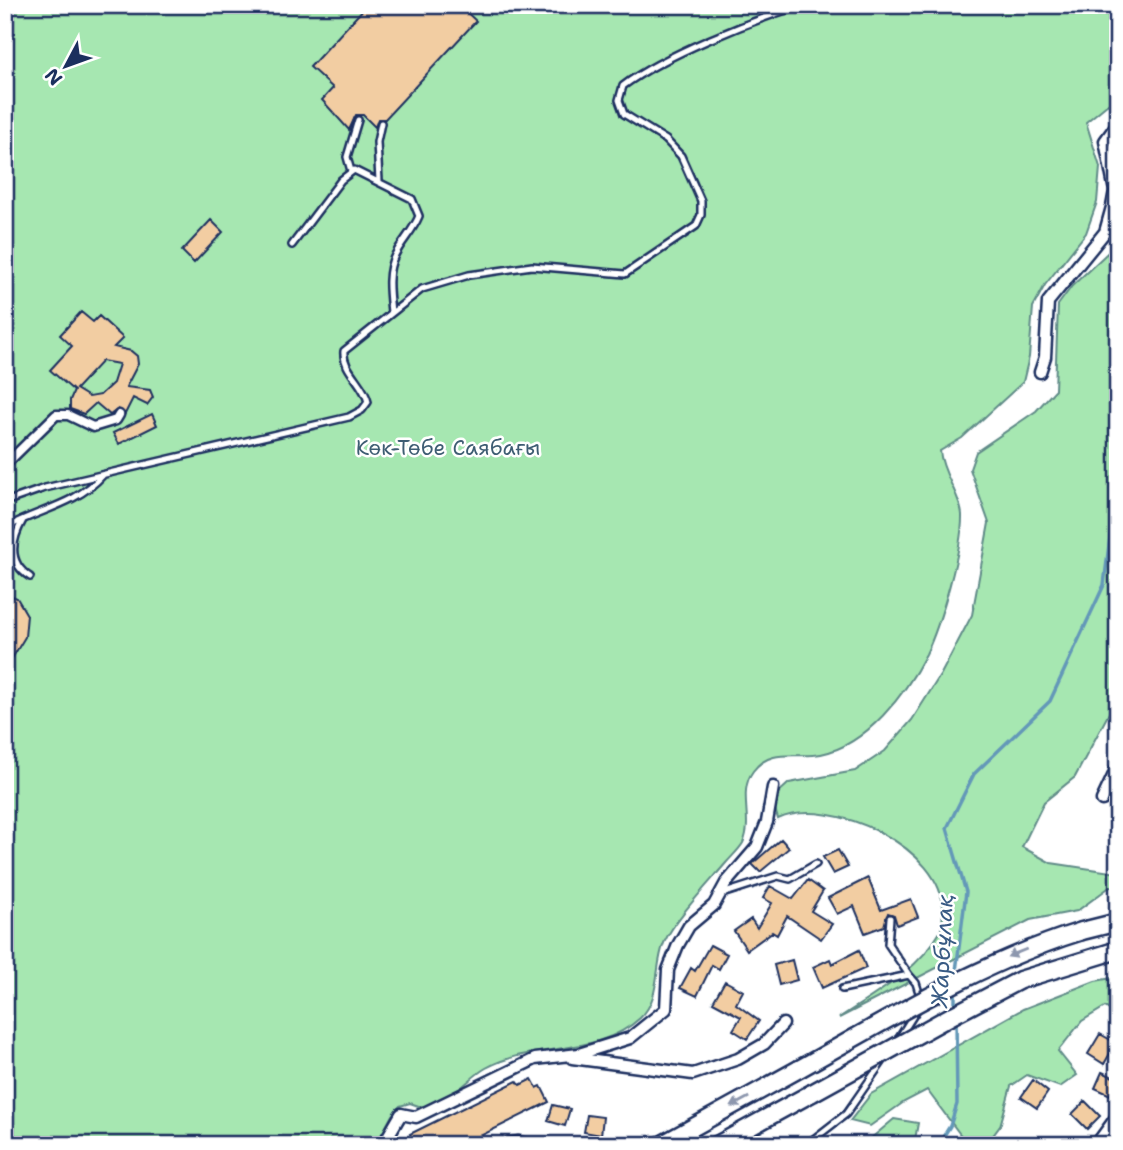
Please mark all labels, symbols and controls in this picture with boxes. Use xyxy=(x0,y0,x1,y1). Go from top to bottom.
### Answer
north arrow xyxy=(32,32,102,102)
text: N xyxy=(39,63,68,91)
park label: Көк-Төбе Саябағы xyxy=(356,434,540,462)
water label: Жарбұлақ xyxy=(924,894,960,1009)
one-way arrow xyxy=(1006,947,1027,958)
one-way arrow xyxy=(730,1096,749,1108)

